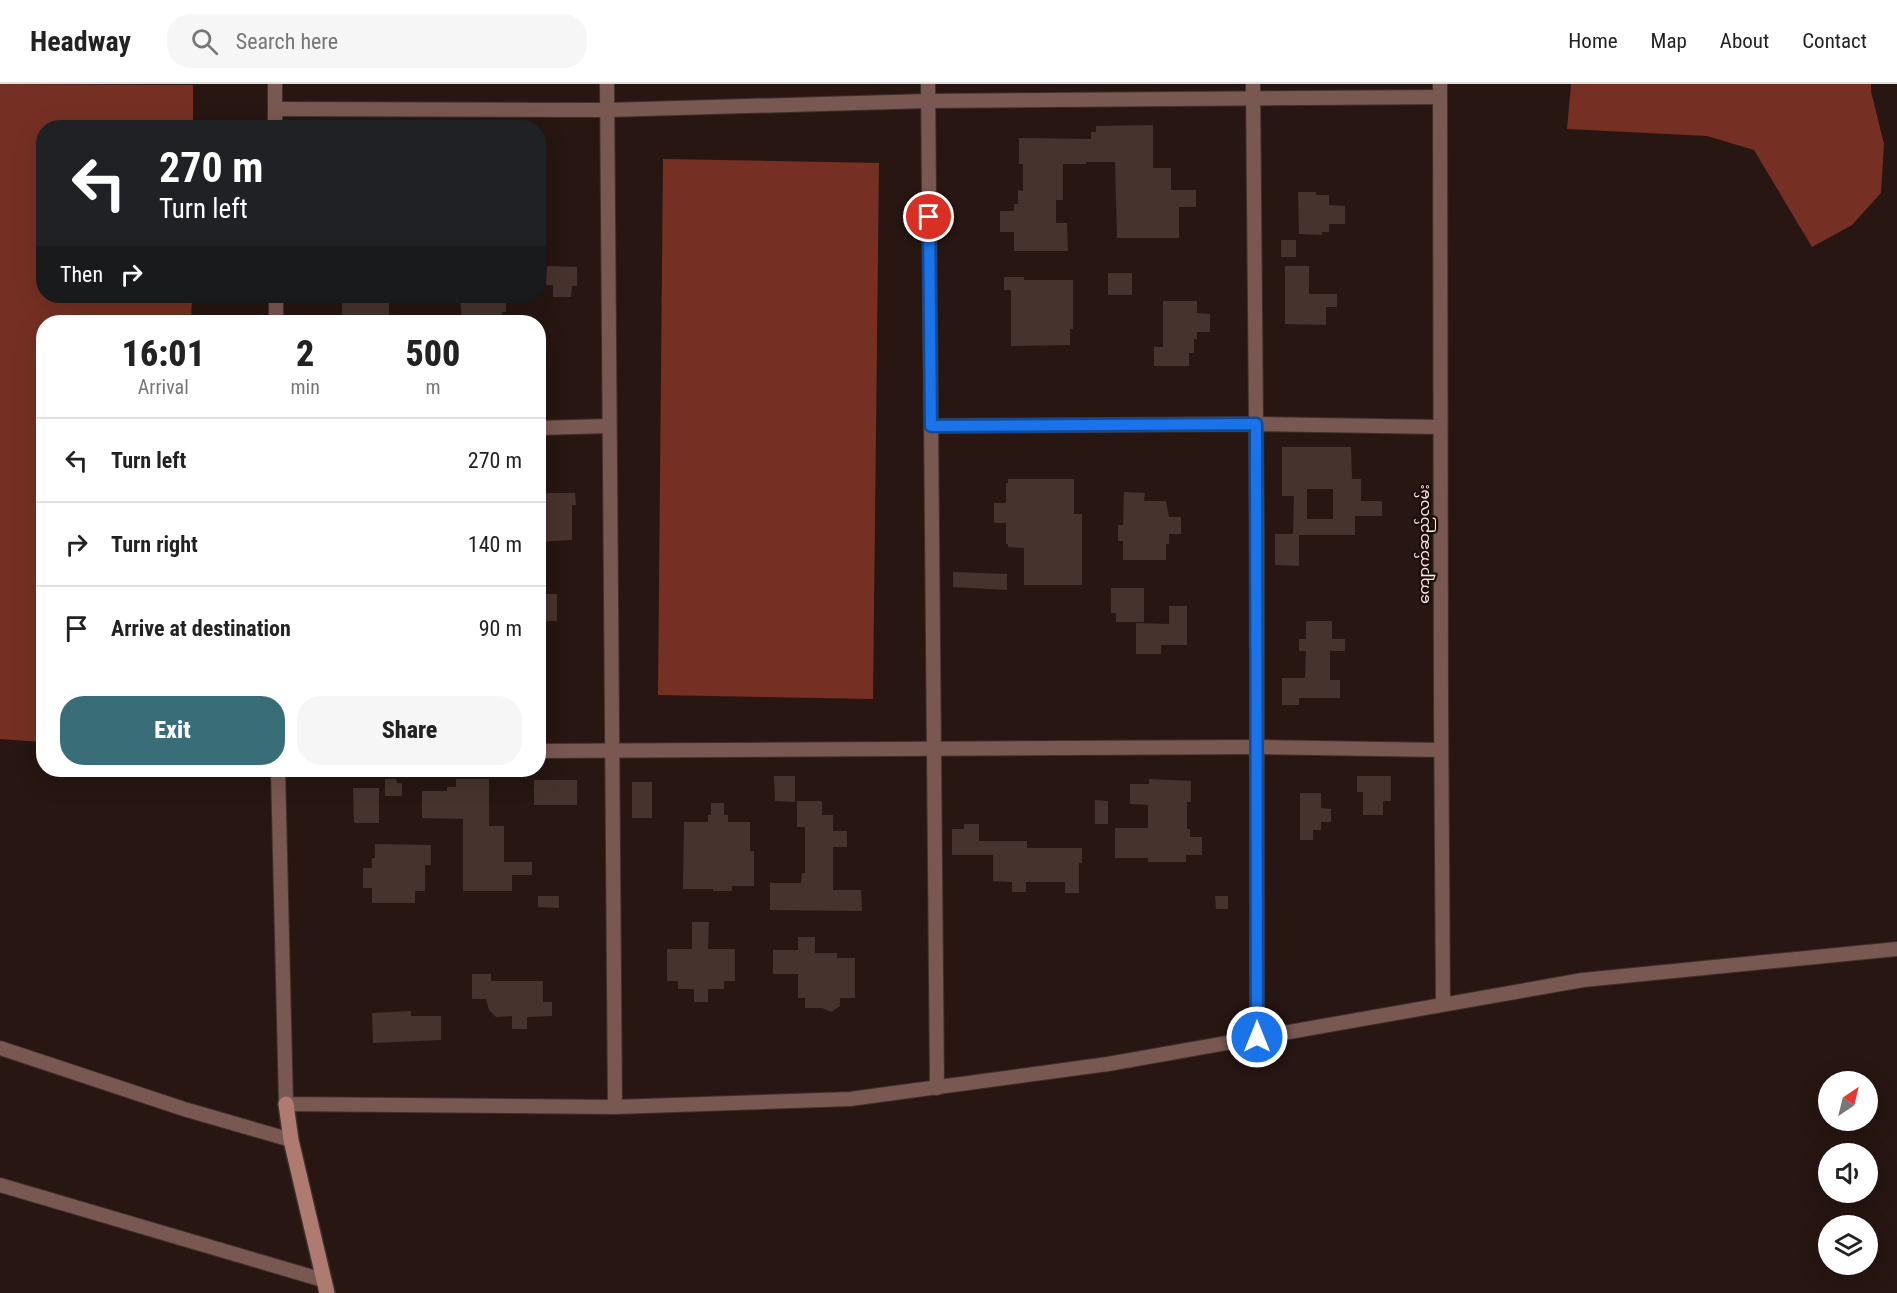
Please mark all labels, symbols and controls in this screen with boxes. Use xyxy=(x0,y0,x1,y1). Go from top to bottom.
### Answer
search box xyxy=(167,14,587,68)
text: Headway xyxy=(30,25,131,58)
icon: search xyxy=(188,25,221,58)
text: Search here xyxy=(236,29,338,54)
text: Home xyxy=(1568,29,1618,53)
text: Map xyxy=(1651,29,1687,53)
text: About xyxy=(1720,29,1769,53)
text: Contact xyxy=(1802,29,1867,53)
text: 270 m xyxy=(159,143,264,192)
icon: left xyxy=(60,144,138,222)
pin xyxy=(903,191,954,242)
text: Turn left xyxy=(159,193,248,225)
icon: arrive xyxy=(912,200,945,233)
icon: right xyxy=(115,258,148,291)
text: Then xyxy=(60,262,103,287)
text: 16:01 xyxy=(122,333,205,375)
text: 2 xyxy=(296,333,314,375)
text: 500 xyxy=(405,333,460,375)
text: Arrival xyxy=(138,375,189,399)
text: min xyxy=(291,375,320,399)
text: m xyxy=(425,375,440,399)
icon: left xyxy=(60,444,93,477)
text: Turn left xyxy=(111,448,186,473)
text: 270 m xyxy=(468,448,522,473)
street label: ကျောက်ဆည်လမ်း xyxy=(1414,484,1436,604)
icon: right xyxy=(60,528,93,561)
text: Turn right xyxy=(111,532,198,557)
text: 140 m xyxy=(468,532,522,557)
icon: arrive xyxy=(60,612,93,645)
text: Arrive at destination xyxy=(111,616,291,641)
text: 90 m xyxy=(479,616,522,641)
button: Exit xyxy=(60,696,285,765)
button: Share xyxy=(297,696,522,765)
position arrow xyxy=(1225,1005,1289,1069)
north arrow xyxy=(1818,1071,1878,1131)
map controls xyxy=(1818,1071,1878,1275)
button: sound xyxy=(1818,1143,1878,1203)
button: layers xyxy=(1818,1215,1878,1275)

